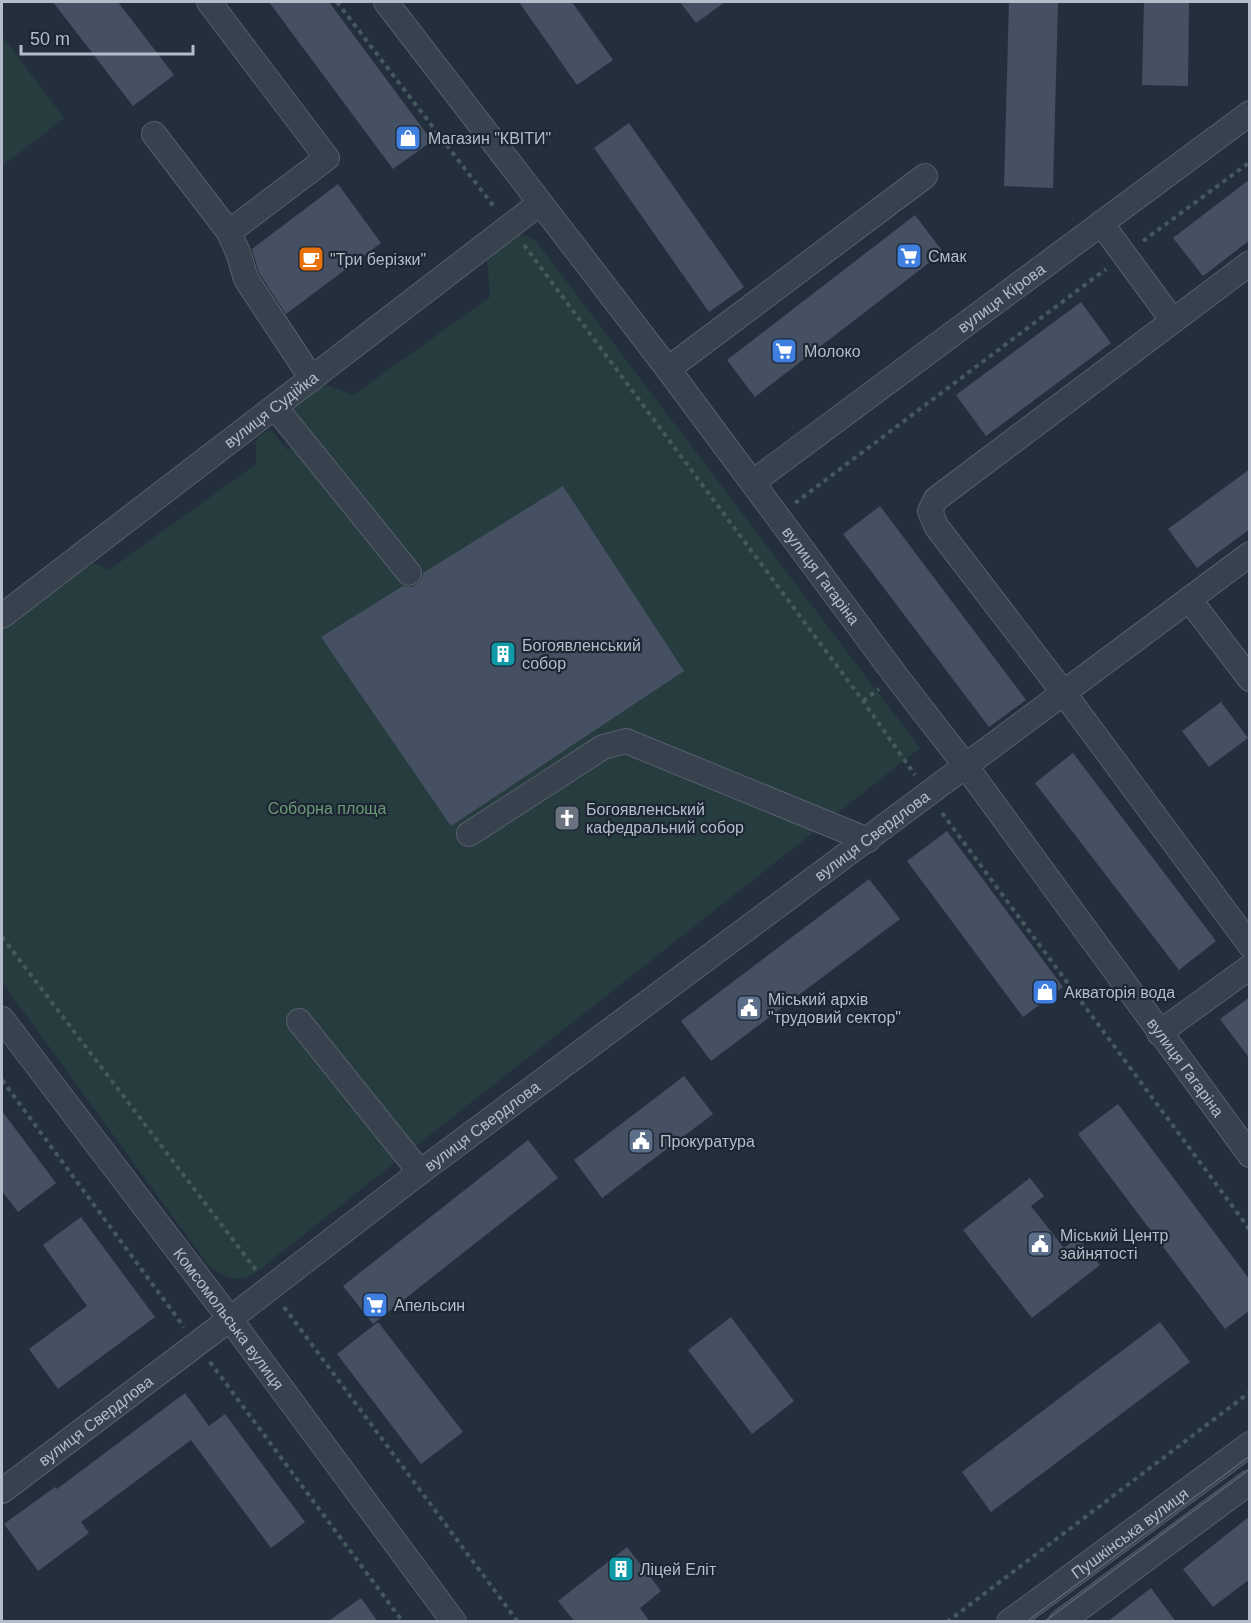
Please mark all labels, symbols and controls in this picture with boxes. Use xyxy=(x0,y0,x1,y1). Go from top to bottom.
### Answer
scale bar xyxy=(21,18,194,56)
text: 50 m xyxy=(30,29,70,49)
shop icon: Магазин "КВІТИ" xyxy=(393,123,423,153)
place label: Магазин "КВІТИ" xyxy=(428,130,551,147)
supermarket icon: Смак xyxy=(894,241,924,271)
cafe icon: "Три берізки" xyxy=(296,244,326,274)
place label: Смак xyxy=(928,248,967,265)
place label: "Три берізки" xyxy=(330,251,426,268)
street label: вулиця Кірова xyxy=(954,260,1048,336)
supermarket icon: Молоко xyxy=(769,336,799,366)
place label: Молоко xyxy=(804,343,861,360)
street label: вулиця Судійка xyxy=(221,368,321,451)
street label: вулиця Гагаріна xyxy=(779,523,863,628)
place label: Богоявленський собор xyxy=(522,637,641,672)
building icon: Богоявленський собор xyxy=(488,639,518,669)
street label: вулиця Свердлова xyxy=(811,787,932,884)
park label: Соборна площа xyxy=(268,800,386,817)
place label: Богоявленський кафедральний собор xyxy=(586,801,744,836)
church icon: Богоявленський кафедральний собор xyxy=(552,803,582,833)
shop icon: Акваторія вода xyxy=(1030,977,1060,1007)
place label: Акваторія вода xyxy=(1064,984,1175,1001)
place label: Міський архів "трудовий сектор" xyxy=(768,991,901,1026)
public building icon: Міський архів "трудовий сектор" xyxy=(734,993,764,1023)
street label: вулиця Гагаріна xyxy=(1144,1015,1227,1120)
street label: вулиця Свердлова xyxy=(421,1078,543,1174)
public building icon: Прокуратура xyxy=(626,1126,656,1156)
place label: Прокуратура xyxy=(660,1133,755,1150)
place label: Міський Центр зайнятості xyxy=(1060,1227,1168,1262)
public building icon: Міський Центр зайнятості xyxy=(1025,1229,1055,1259)
street label: Комсомольська вулиця xyxy=(171,1245,288,1393)
supermarket icon: Апельсин xyxy=(360,1290,390,1320)
place label: Апельсин xyxy=(394,1297,465,1314)
street label: вулиця Свердлова xyxy=(35,1372,156,1469)
street label: Пушкінська вулиця xyxy=(1068,1484,1191,1582)
building icon: Ліцей Еліт xyxy=(606,1554,636,1584)
place label: Ліцей Еліт xyxy=(640,1561,717,1578)

